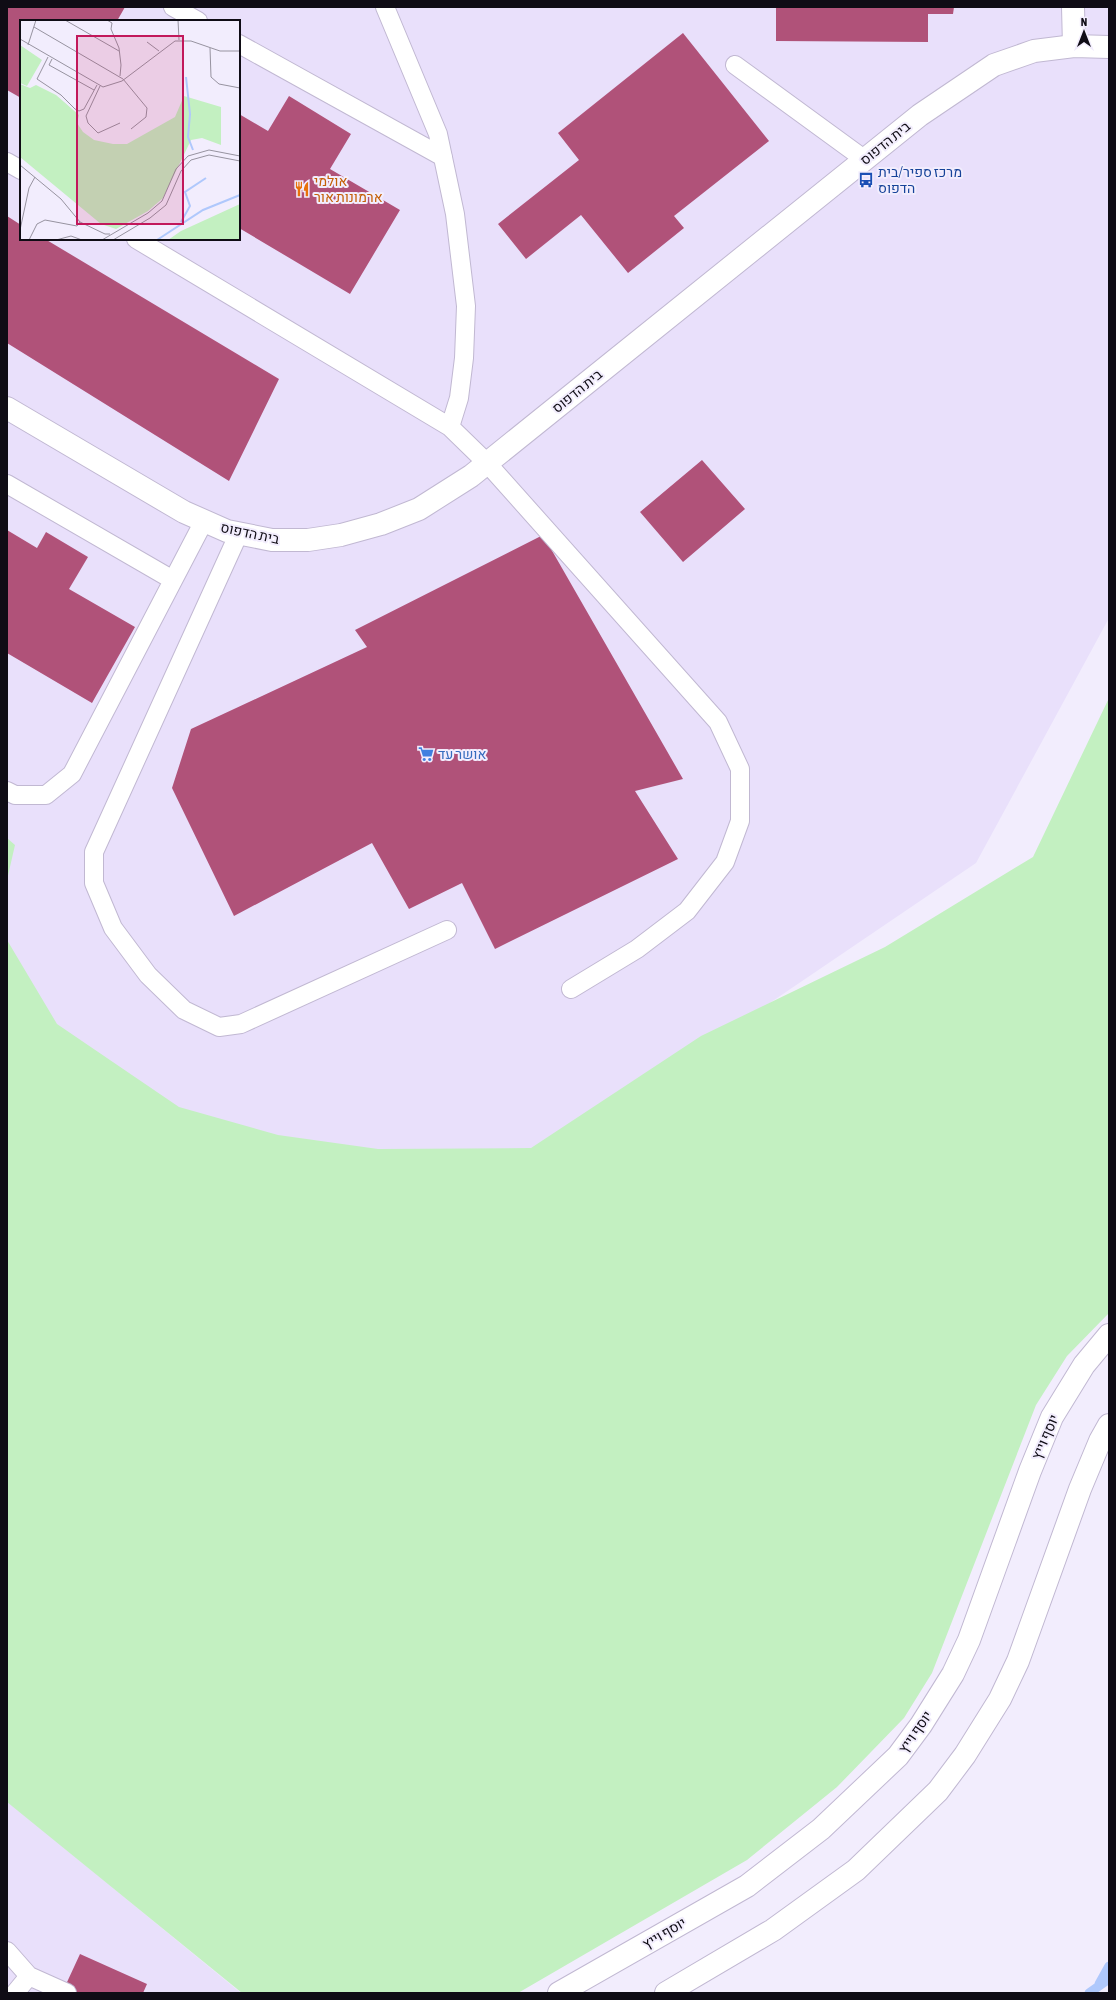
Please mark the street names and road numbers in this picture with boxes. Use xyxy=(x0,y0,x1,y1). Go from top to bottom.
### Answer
street label: בית הדפוס xyxy=(857,118,914,168)
street label: בית הדפוס xyxy=(549,366,606,416)
street label: בית הדפוס xyxy=(219,519,281,547)
street label: יוסף וייץ xyxy=(1028,1412,1062,1462)
street label: יוסף וייץ xyxy=(895,1708,935,1756)
street label: יוסף וייץ xyxy=(639,1914,689,1952)

